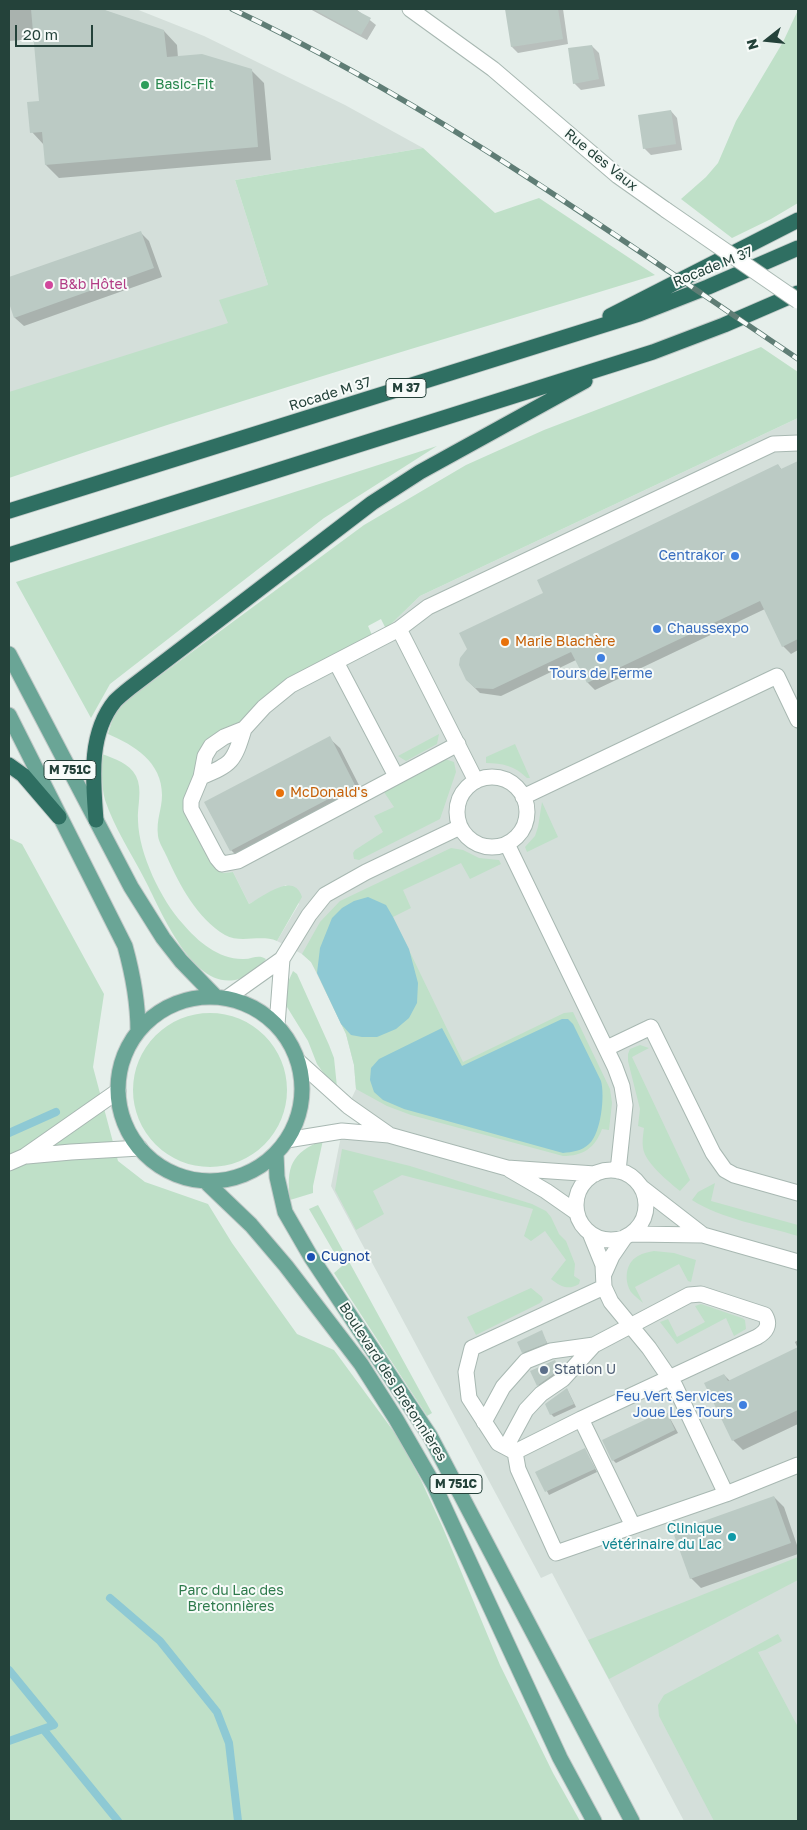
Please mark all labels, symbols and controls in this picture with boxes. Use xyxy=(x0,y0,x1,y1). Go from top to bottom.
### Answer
scale bar xyxy=(18,15,95,47)
north arrow xyxy=(742,15,792,65)
text: 20 m xyxy=(23,25,58,43)
text: N xyxy=(742,37,762,52)
place label: Basic-Fit xyxy=(155,77,214,93)
marker: Basic-Fit xyxy=(139,79,151,91)
street label: Rue des Vaux xyxy=(561,125,641,195)
street label: Rocade M 37 xyxy=(671,243,755,291)
place label: B&b Hôtel xyxy=(59,277,127,293)
marker: B&b Hôtel xyxy=(43,279,55,291)
street label: Rocade M 37 xyxy=(287,374,373,414)
road number: M 37 xyxy=(386,378,426,398)
place label: Centrakor xyxy=(659,548,725,564)
marker: Centrakor xyxy=(729,550,741,562)
place label: Chaussexpo xyxy=(667,621,749,637)
marker: Chaussexpo xyxy=(651,623,663,635)
place label: Marie Blachère xyxy=(515,634,615,650)
marker: Marie Blachère xyxy=(499,636,511,648)
marker: Tours de Ferme xyxy=(595,652,607,664)
place label: Tours de Ferme xyxy=(549,666,653,682)
road number: M 751C xyxy=(44,760,96,780)
place label: McDonald's xyxy=(290,785,368,801)
marker: McDonald's xyxy=(274,787,286,799)
place label: Cugnot xyxy=(321,1249,370,1265)
marker: Cugnot xyxy=(305,1251,317,1263)
street label: Boulevard des Bretonnières xyxy=(335,1300,451,1464)
place label: Station U xyxy=(554,1362,616,1378)
marker: Station U xyxy=(538,1364,550,1376)
place label: Feu Vert Services Joue Les Tours xyxy=(615,1389,733,1421)
marker: Feu Vert Services Joue Les Tours xyxy=(737,1399,749,1411)
road number: M 751C xyxy=(430,1475,482,1494)
place label: Clinique vétérinaire du Lac xyxy=(602,1521,722,1554)
marker: Clinique vétérinaire du Lac xyxy=(726,1531,738,1543)
park label: Parc du Lac des Bretonnières xyxy=(178,1583,284,1615)

